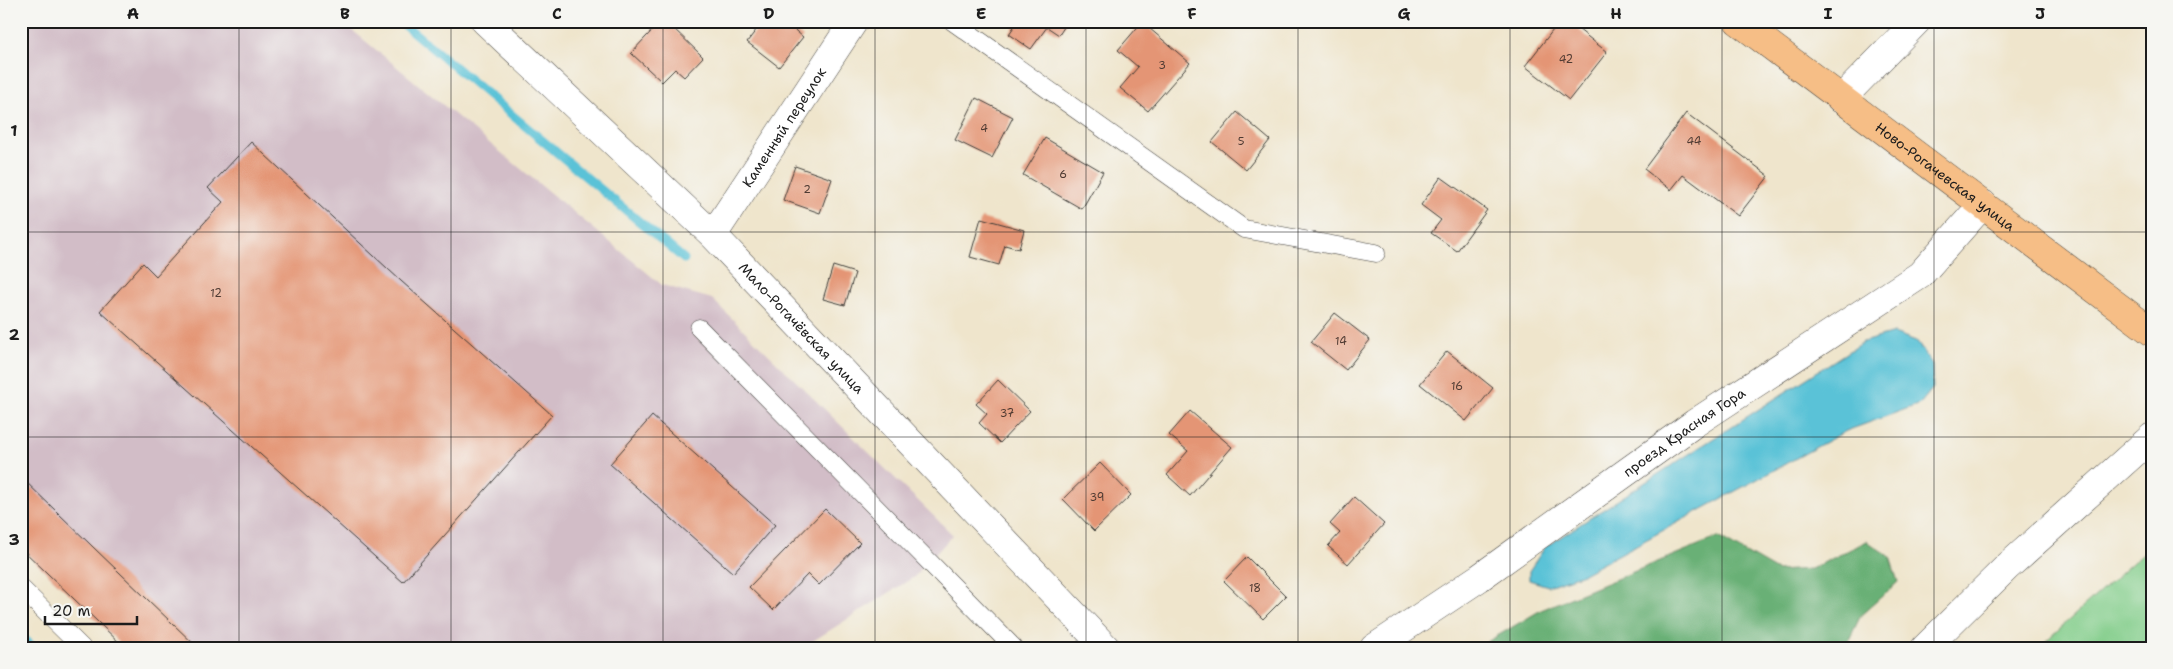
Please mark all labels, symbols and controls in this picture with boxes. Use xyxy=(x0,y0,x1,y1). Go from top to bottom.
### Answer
text: A xyxy=(127,3,139,24)
text: B xyxy=(340,3,350,24)
text: C xyxy=(552,3,562,24)
text: D xyxy=(763,3,775,24)
text: E xyxy=(976,3,986,24)
text: F xyxy=(1187,3,1197,24)
text: G xyxy=(1398,3,1411,24)
text: H xyxy=(1610,3,1622,24)
text: I xyxy=(1824,3,1833,24)
text: J xyxy=(2035,3,2045,24)
house number: 42 xyxy=(1559,52,1573,67)
house number: 3 xyxy=(1158,58,1166,73)
street label: Каменный переулок xyxy=(738,63,830,191)
street label: Ново-Рогачевская улица xyxy=(1872,118,2019,235)
text: 1 xyxy=(10,120,18,141)
house number: 4 xyxy=(980,121,988,136)
house number: 5 xyxy=(1238,134,1245,149)
house number: 44 xyxy=(1686,134,1702,149)
house number: 6 xyxy=(1059,167,1067,182)
house number: 2 xyxy=(803,182,811,197)
street label: Мало-Рогачёвская улица xyxy=(735,259,868,398)
house number: 12 xyxy=(210,286,222,301)
text: 2 xyxy=(8,324,20,345)
house number: 14 xyxy=(1335,334,1347,349)
house number: 16 xyxy=(1451,379,1463,394)
street label: проезд Красная Гора xyxy=(1620,383,1749,481)
house number: 37 xyxy=(1000,406,1015,421)
house number: 39 xyxy=(1090,490,1104,505)
text: 3 xyxy=(8,529,20,550)
house number: 18 xyxy=(1249,581,1261,596)
scale bar xyxy=(45,594,138,626)
text: 20 m xyxy=(52,601,91,621)

